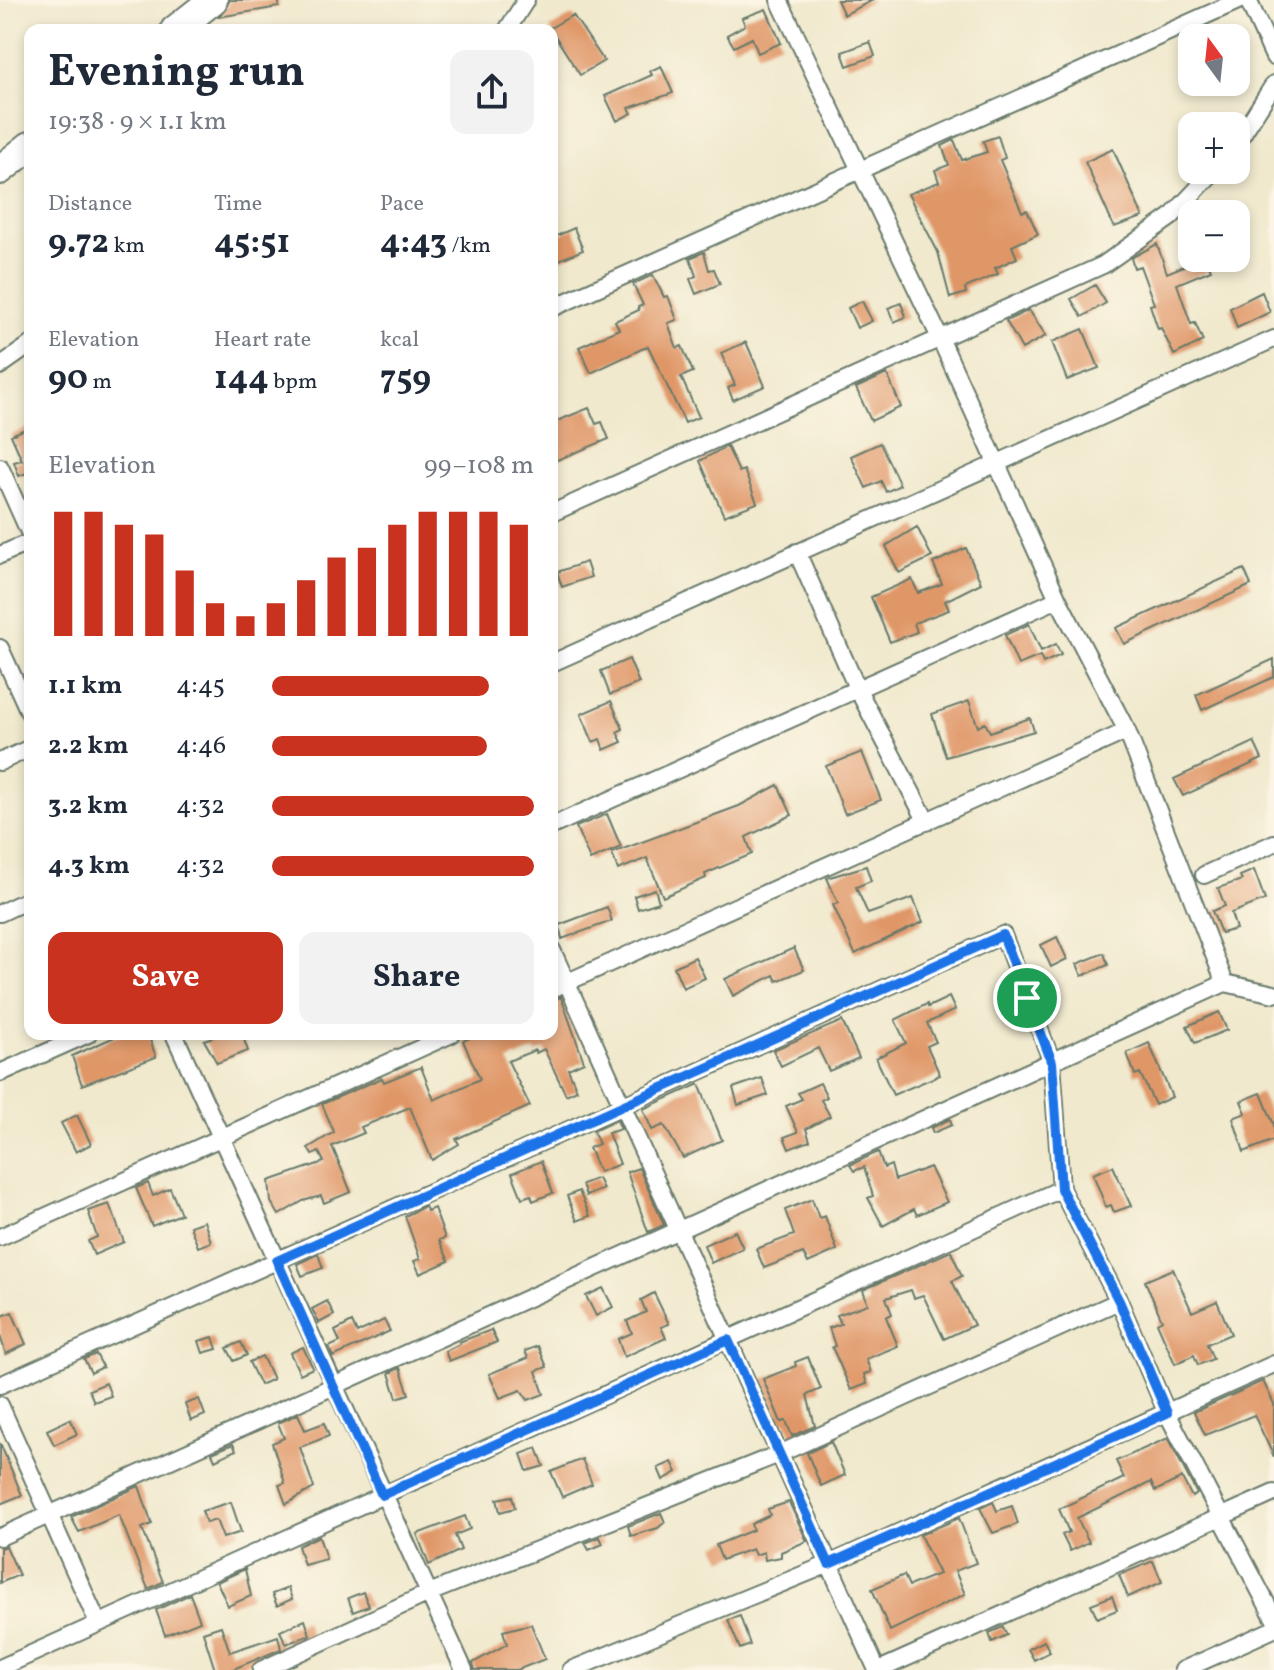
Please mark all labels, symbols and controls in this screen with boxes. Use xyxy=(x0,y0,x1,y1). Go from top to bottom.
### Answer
north arrow xyxy=(1178,24,1250,96)
map controls xyxy=(1178,24,1250,272)
text: Evening run xyxy=(48,43,305,104)
button: share xyxy=(450,50,534,134)
text: 19:38 · 9 × 1.1 km xyxy=(48,104,227,140)
button: + xyxy=(1178,112,1250,184)
text: Distance xyxy=(48,189,132,220)
text: Time xyxy=(214,189,262,220)
text: Pace xyxy=(380,189,424,220)
button: − xyxy=(1178,200,1250,272)
text: 9.72 xyxy=(48,220,109,267)
text: 45:51 xyxy=(214,220,290,267)
text: 4:43 xyxy=(380,220,447,267)
text: km xyxy=(109,231,145,262)
text: /km xyxy=(447,231,491,262)
text: Elevation xyxy=(48,325,139,356)
text: Heart rate xyxy=(214,325,311,356)
text: kcal xyxy=(380,325,419,356)
text: 90 xyxy=(48,356,88,403)
text: 144 xyxy=(214,356,269,403)
text: 759 xyxy=(380,356,431,403)
text: m xyxy=(88,367,112,398)
text: bpm xyxy=(269,367,317,398)
text: Elevation xyxy=(48,448,156,484)
text: 99–108 m xyxy=(424,448,534,484)
text: 1.1 km xyxy=(48,668,122,704)
text: 4:45 xyxy=(176,668,225,704)
text: 2.2 km xyxy=(48,728,129,764)
text: 4:46 xyxy=(176,728,226,764)
text: 3.2 km xyxy=(48,788,128,824)
text: 4:32 xyxy=(176,788,225,824)
text: 4.3 km xyxy=(48,848,130,884)
text: 4:32 xyxy=(176,848,225,884)
button: Save xyxy=(48,932,283,1024)
button: Share xyxy=(299,932,534,1024)
pin xyxy=(993,964,1061,1032)
icon: arrive xyxy=(1005,976,1049,1020)

